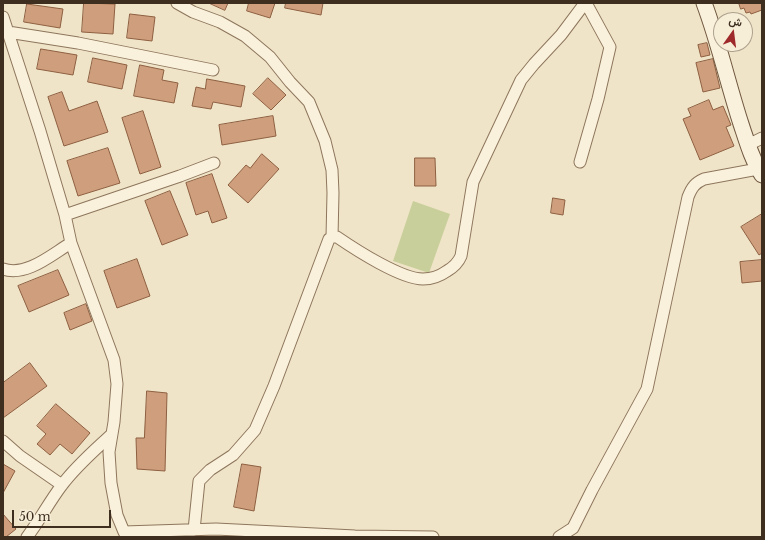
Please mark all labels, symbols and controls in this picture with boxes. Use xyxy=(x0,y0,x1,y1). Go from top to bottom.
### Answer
north arrow xyxy=(713,12,753,52)
text: ش xyxy=(728,13,744,30)
scale bar xyxy=(14,502,113,528)
text: 50 m xyxy=(19,509,51,524)

